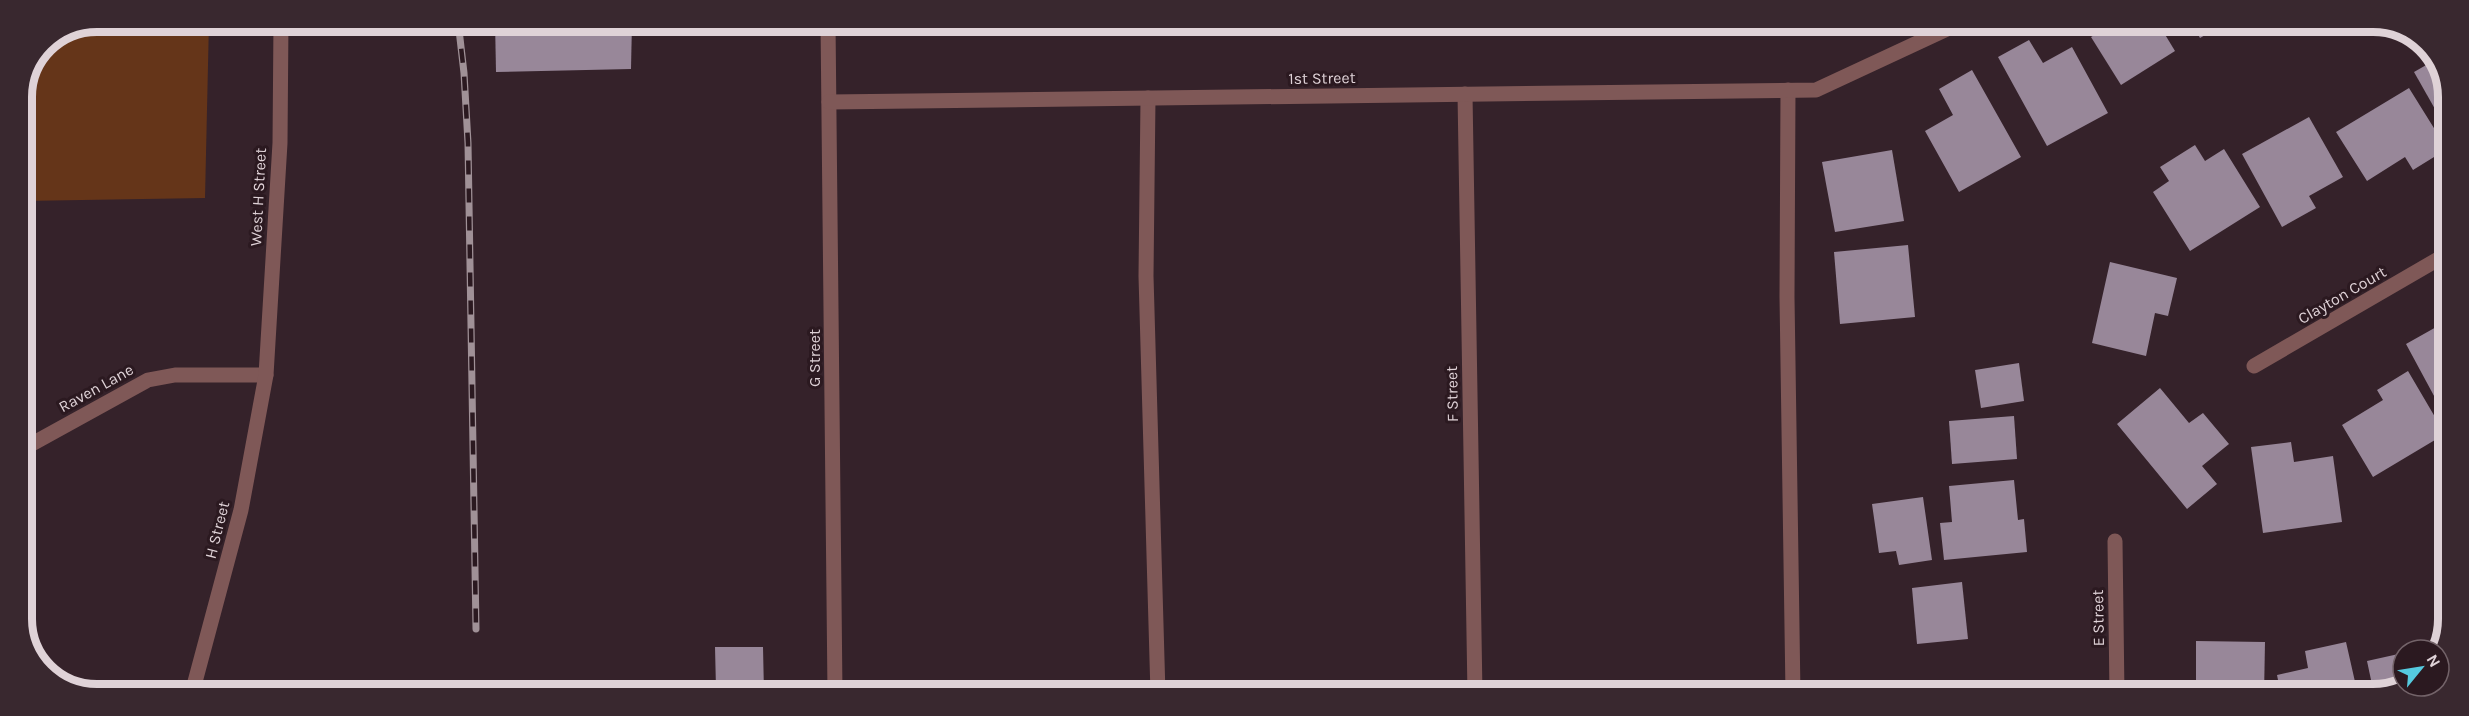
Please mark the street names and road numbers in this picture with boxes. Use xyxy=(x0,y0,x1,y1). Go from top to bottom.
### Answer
street label: 1st Street xyxy=(1288,68,1356,88)
street label: West H Street xyxy=(246,147,270,247)
street label: Clayton Court xyxy=(2294,262,2390,328)
street label: G Street xyxy=(805,329,824,387)
street label: Raven Lane xyxy=(55,360,137,416)
street label: F Street xyxy=(1442,366,1462,422)
street label: H Street xyxy=(201,499,233,561)
street label: E Street xyxy=(2088,589,2108,647)

